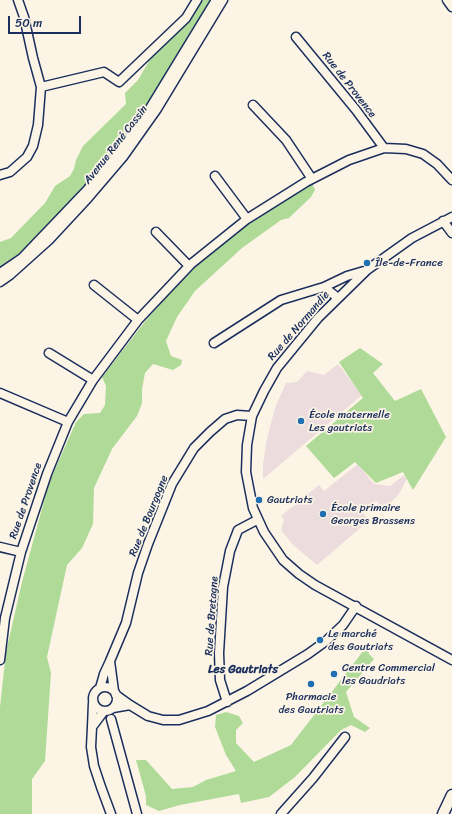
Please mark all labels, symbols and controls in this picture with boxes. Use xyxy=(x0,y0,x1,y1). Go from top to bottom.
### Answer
scale bar xyxy=(10,8,83,34)
text: 50 m xyxy=(15,12,42,34)
street label: Rue de Provence xyxy=(319,50,379,120)
street label: Avenue René Cassin xyxy=(81,103,151,187)
place label: Île-de-France xyxy=(375,256,443,270)
marker: Île-de-France xyxy=(362,258,372,268)
street label: Rue de Normandie xyxy=(265,289,333,363)
place label: École maternelle Les gautriats xyxy=(309,408,390,434)
marker: École maternelle Les gautriats xyxy=(296,416,306,426)
street label: Rue de Provence xyxy=(7,461,45,541)
street label: Rue de Bourgogne xyxy=(127,473,171,559)
place label: Gautriats xyxy=(267,493,313,507)
marker: Gautriats xyxy=(254,495,264,505)
place label: École primaire Georges Brassens xyxy=(331,501,415,527)
marker: École primaire Georges Brassens xyxy=(318,509,328,519)
street label: Rue de Bretagne xyxy=(203,576,221,656)
place label: Le marché des Gautriats xyxy=(328,627,393,653)
marker: Le marché des Gautriats xyxy=(315,635,325,645)
place label: Centre Commercial les Gaudriats xyxy=(342,661,435,687)
district label: Les Gautriats xyxy=(208,663,278,677)
marker: Centre Commercial les Gaudriats xyxy=(329,669,339,679)
marker: Pharmacie des Gautriats xyxy=(306,679,316,689)
place label: Pharmacie des Gautriats xyxy=(278,690,344,716)

